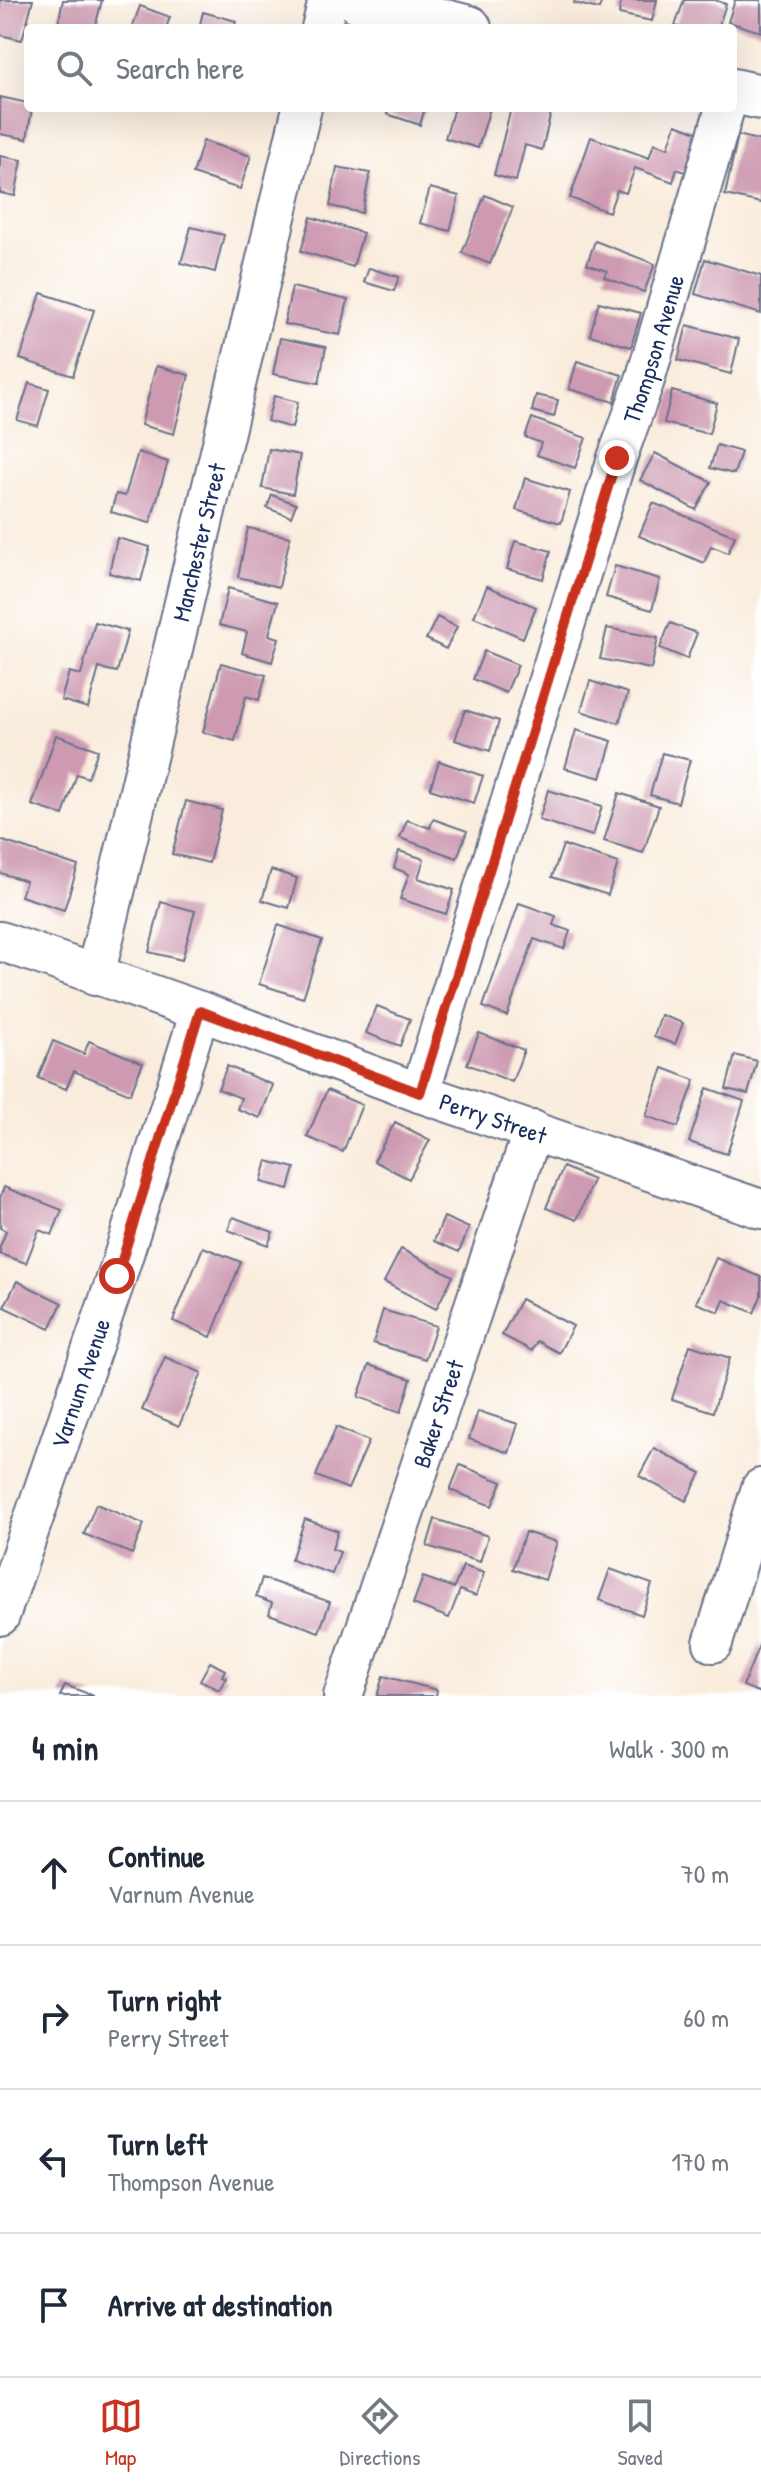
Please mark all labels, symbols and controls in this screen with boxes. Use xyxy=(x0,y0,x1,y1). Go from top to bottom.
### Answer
search box xyxy=(24,24,737,112)
icon: search xyxy=(52,46,96,90)
text: Search here xyxy=(116,48,244,88)
street label: Thompson Avenue xyxy=(615,270,691,427)
route end xyxy=(599,440,635,476)
street label: Manchester Street xyxy=(164,459,233,624)
street label: Perry Street xyxy=(435,1085,552,1151)
route start xyxy=(99,1258,135,1294)
street label: Varnum Avenue xyxy=(43,1314,117,1453)
street label: Baker Street xyxy=(405,1355,471,1472)
text: 4 min xyxy=(32,1725,99,1771)
text: Walk · 300 m xyxy=(609,1731,729,1766)
text: Continue xyxy=(108,1836,205,1876)
icon: ahead xyxy=(32,1851,76,1895)
text: 70 m xyxy=(681,1856,729,1891)
text: Varnum Avenue xyxy=(108,1876,255,1911)
text: Turn right xyxy=(108,1980,221,2020)
icon: right xyxy=(32,1995,76,2039)
text: 60 m xyxy=(683,2000,729,2035)
text: Perry Street xyxy=(108,2020,228,2055)
text: Turn left xyxy=(108,2124,207,2164)
icon: left xyxy=(32,2139,76,2183)
text: 170 m xyxy=(671,2144,729,2179)
text: Thompson Avenue xyxy=(108,2164,275,2199)
icon: arrive xyxy=(32,2283,76,2327)
text: Arrive at destination xyxy=(108,2285,333,2325)
tab: Map xyxy=(99,2394,143,2472)
tab: Directions xyxy=(340,2394,421,2472)
tab: Saved xyxy=(618,2394,662,2472)

